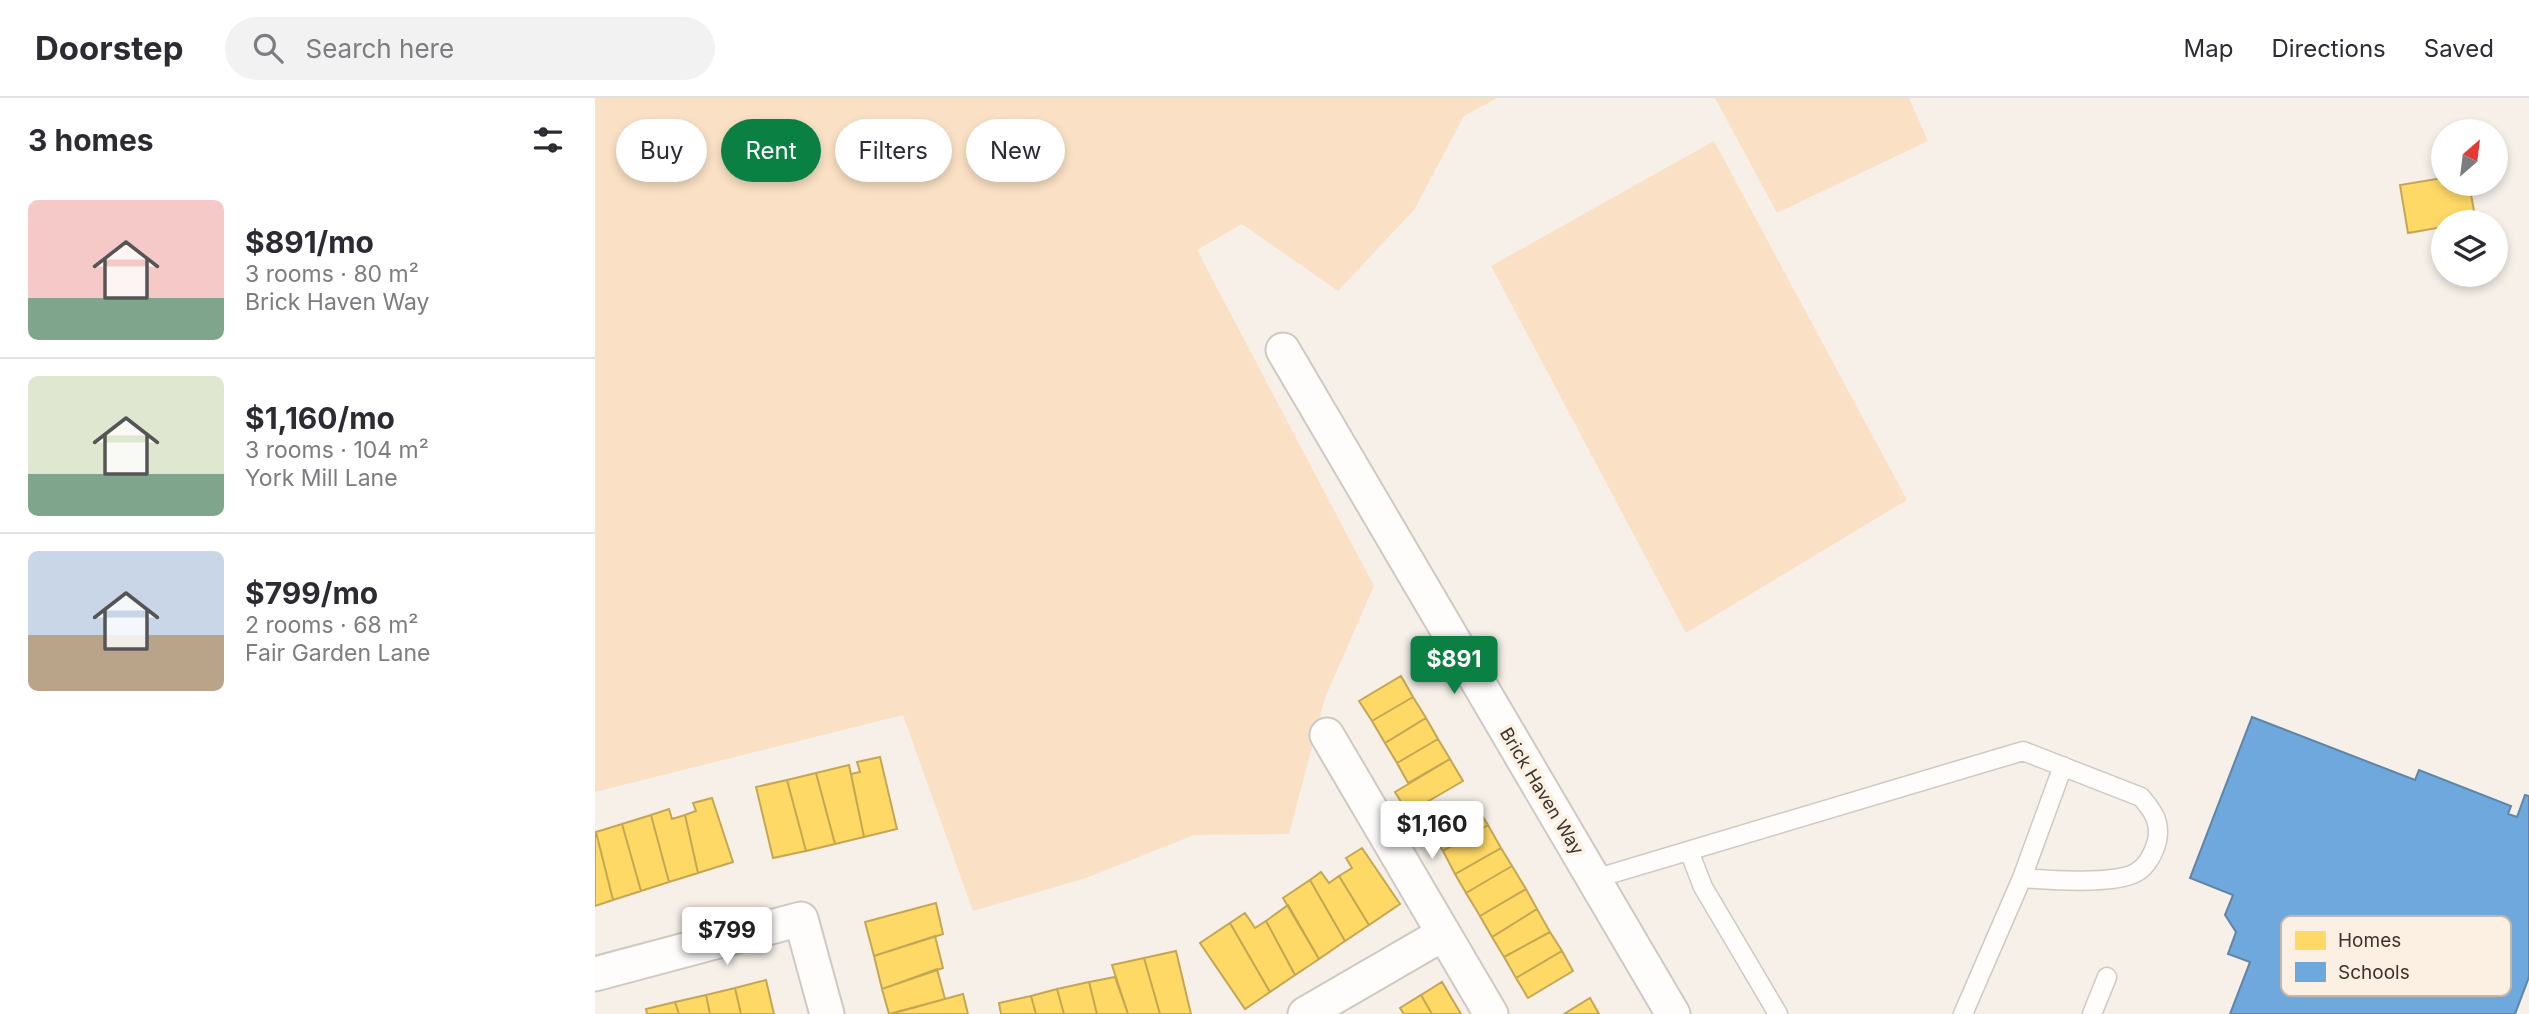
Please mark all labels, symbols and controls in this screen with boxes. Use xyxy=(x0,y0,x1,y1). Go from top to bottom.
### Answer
search box xyxy=(225,17,715,80)
text: Doorstep xyxy=(35,28,183,68)
icon: search xyxy=(249,29,287,67)
text: Search here xyxy=(305,33,454,64)
text: Map xyxy=(2184,34,2233,63)
text: Directions xyxy=(2271,34,2386,63)
text: Saved xyxy=(2424,34,2494,63)
chip: Buy xyxy=(616,119,707,182)
chip: Rent xyxy=(721,119,821,182)
chip: Filters xyxy=(835,119,952,182)
chip: New xyxy=(966,119,1065,182)
north arrow xyxy=(2431,119,2508,196)
map controls xyxy=(2431,119,2508,287)
icon: filters xyxy=(529,121,567,159)
text: 3 homes xyxy=(28,122,154,158)
button: layers xyxy=(2431,210,2508,287)
text: $891/mo xyxy=(245,224,374,260)
icon: home xyxy=(84,228,168,312)
text: 3 rooms · 80 m² xyxy=(245,260,419,288)
text: Brick Haven Way xyxy=(245,288,429,316)
text: $1,160/mo xyxy=(245,400,395,436)
icon: home xyxy=(84,404,168,488)
text: 3 rooms · 104 m² xyxy=(245,436,429,464)
text: York Mill Lane xyxy=(245,464,398,492)
text: $799/mo xyxy=(245,575,378,611)
icon: home xyxy=(84,579,168,663)
text: 2 rooms · 68 m² xyxy=(245,611,418,639)
pin: $891 xyxy=(1413,636,1495,696)
text: Fair Garden Lane xyxy=(245,639,430,667)
text: $891 xyxy=(1427,645,1481,673)
street label: Brick Haven Way xyxy=(1496,724,1588,858)
pin: $1,160 xyxy=(1375,802,1489,861)
text: $1,160 xyxy=(1397,810,1467,838)
pin: $799 xyxy=(686,908,768,967)
text: $799 xyxy=(698,916,756,944)
legend xyxy=(2281,916,2511,996)
text: Homes xyxy=(2338,929,2401,952)
text: Schools xyxy=(2338,961,2410,984)

